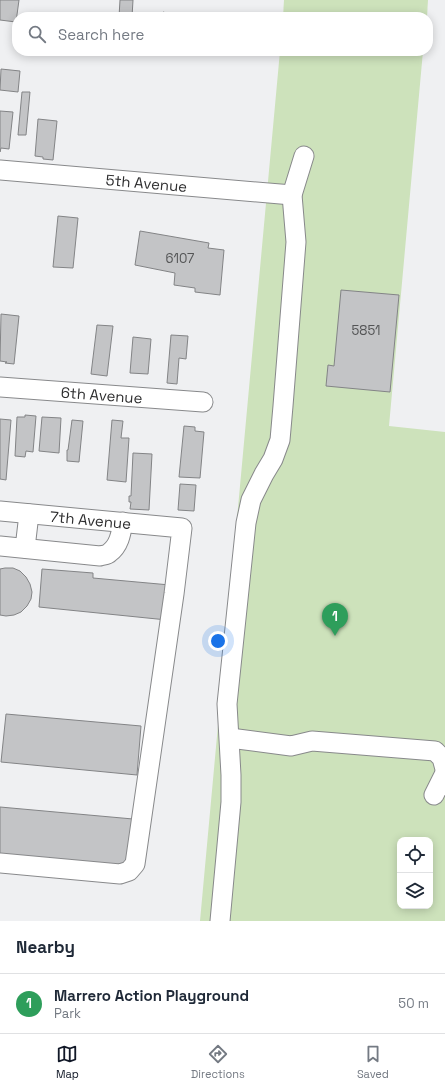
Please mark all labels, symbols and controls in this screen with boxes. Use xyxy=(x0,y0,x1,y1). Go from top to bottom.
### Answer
search box xyxy=(12,12,433,56)
icon: search xyxy=(26,23,48,45)
text: Search here xyxy=(58,25,144,44)
street label: 5th Avenue xyxy=(105,170,188,196)
house number: 6107 xyxy=(166,250,194,267)
house number: 5851 xyxy=(352,322,380,339)
street label: 6th Avenue xyxy=(60,382,143,407)
street label: 7th Avenue xyxy=(49,506,132,533)
pin: 1 xyxy=(322,603,348,636)
your location xyxy=(208,631,228,651)
map controls xyxy=(397,837,433,909)
button: locate xyxy=(397,837,433,873)
button: layers xyxy=(397,873,433,909)
text: Nearby xyxy=(16,936,75,958)
text: Marrero Action Playground xyxy=(54,986,249,1005)
text: 1 xyxy=(26,995,32,1012)
text: 50 m xyxy=(398,995,429,1012)
text: Park xyxy=(54,1005,81,1022)
tab: Map xyxy=(56,1043,79,1081)
tab: Directions xyxy=(191,1043,245,1081)
tab: Saved xyxy=(357,1043,389,1081)

